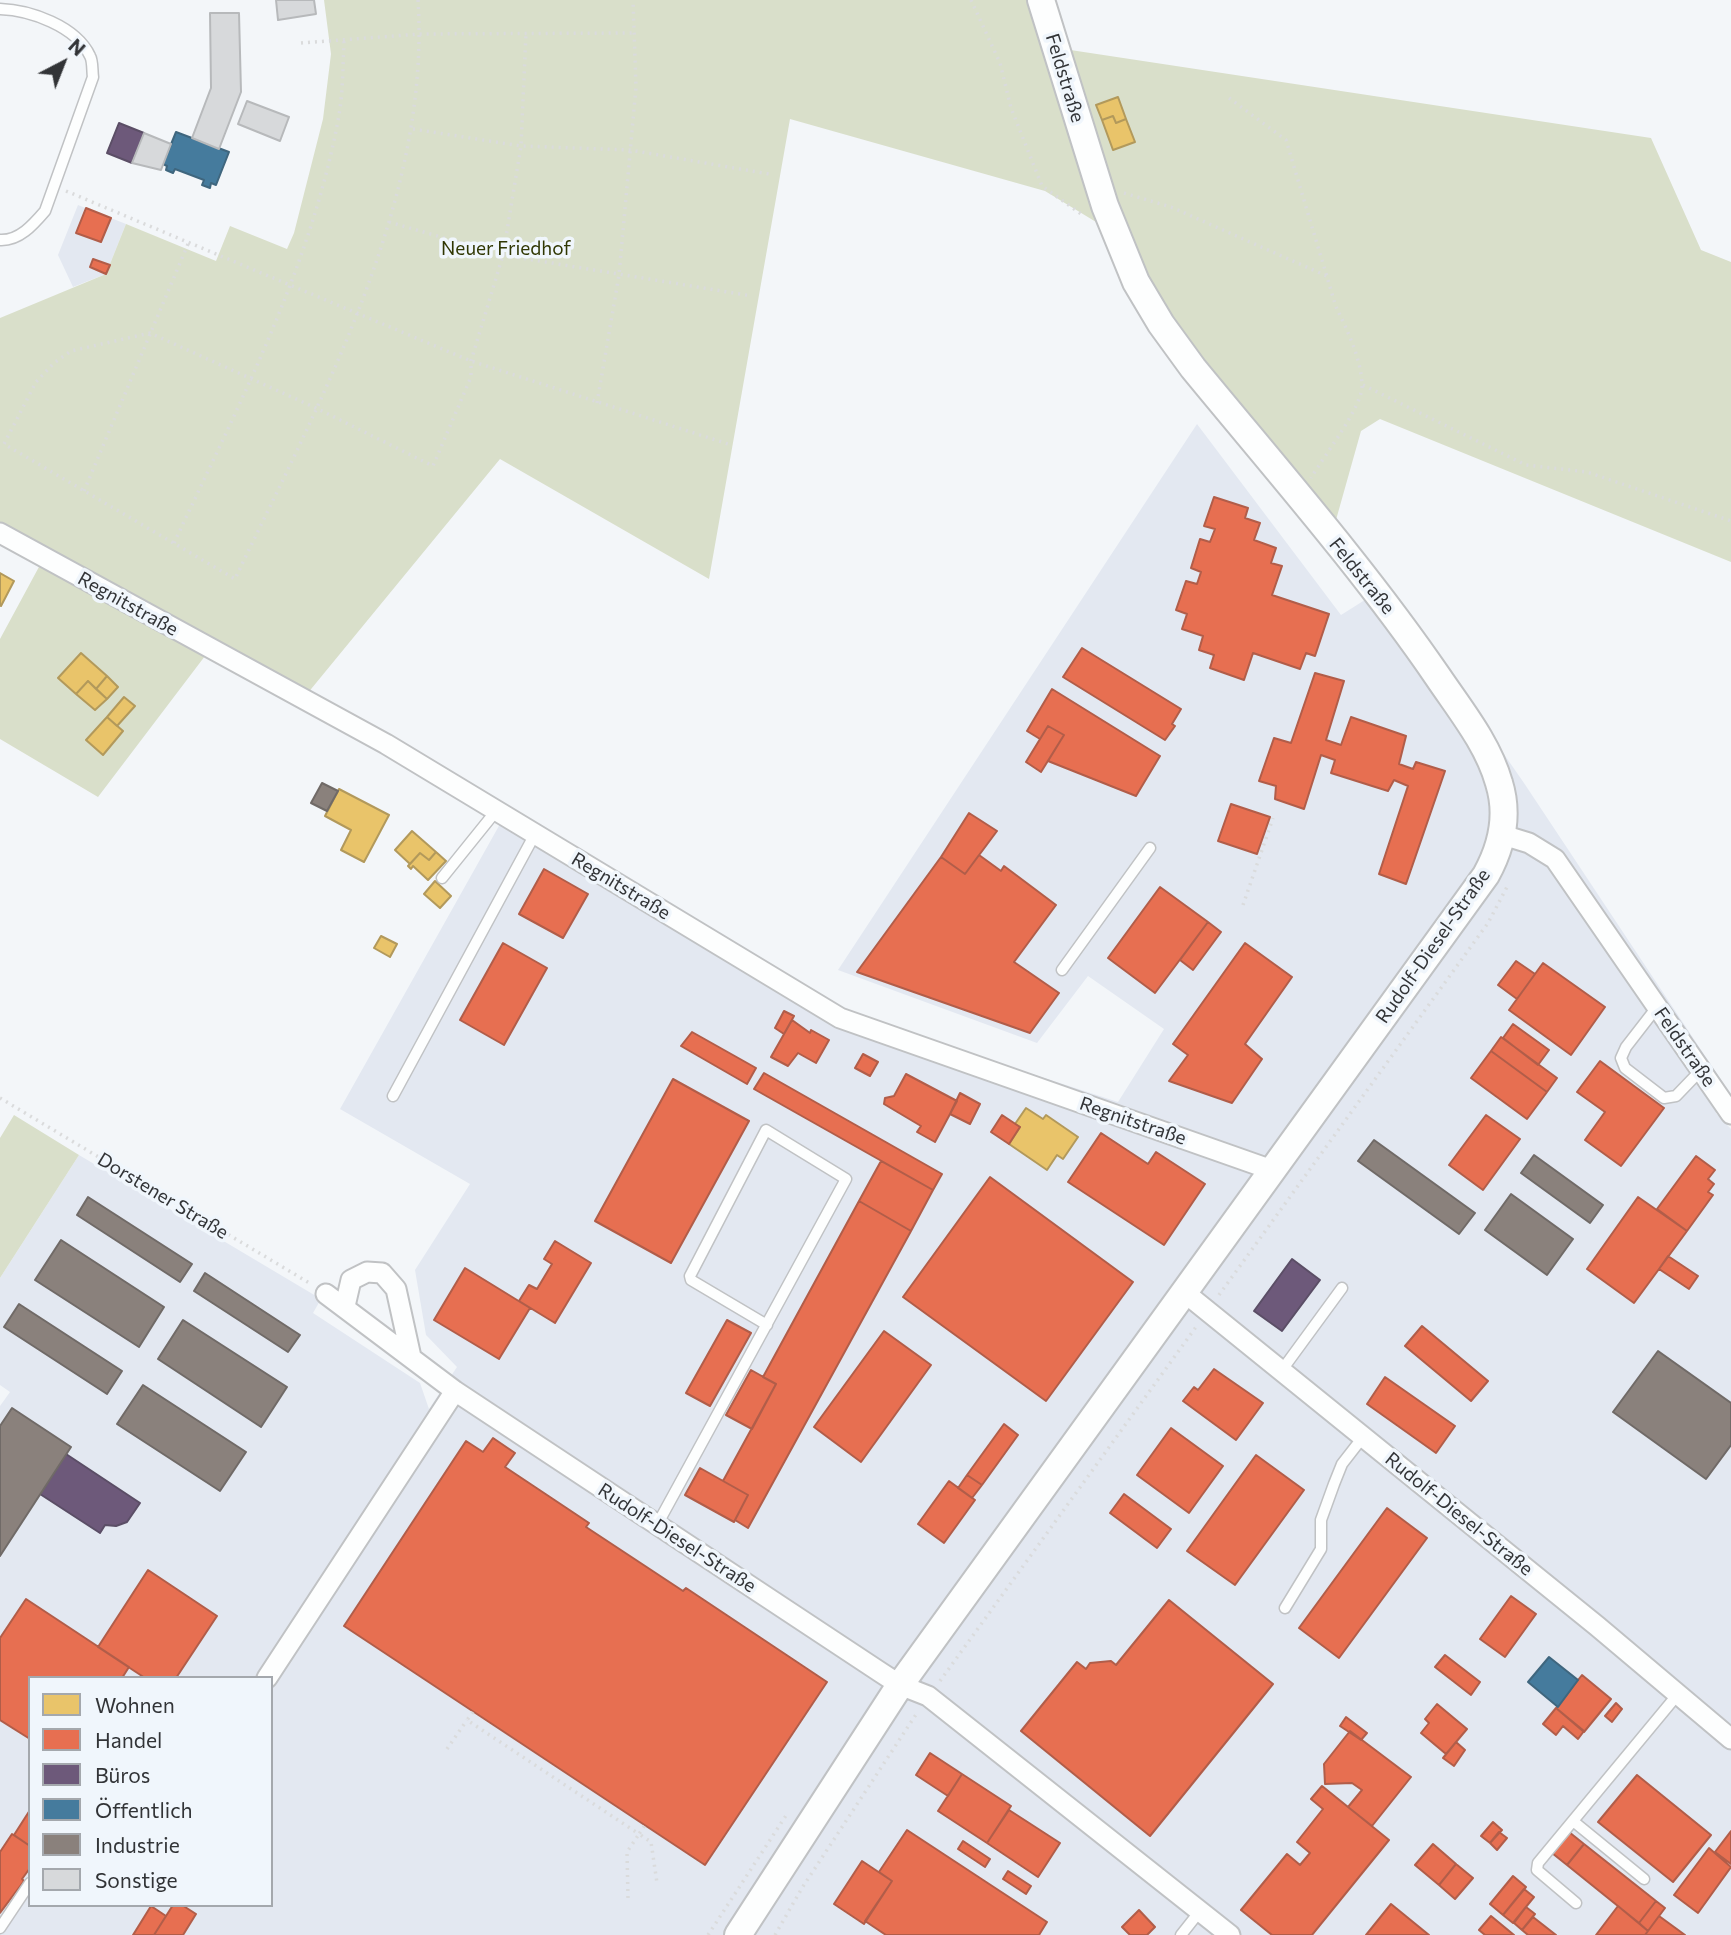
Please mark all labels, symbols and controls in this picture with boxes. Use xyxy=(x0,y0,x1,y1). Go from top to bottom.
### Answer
north arrow xyxy=(28,28,98,98)
street label: Feldstraße xyxy=(1041,31,1089,125)
text: N xyxy=(64,34,90,60)
park label: Neuer Friedhof xyxy=(441,238,571,260)
street label: Feldstraße xyxy=(1324,533,1400,619)
street label: Regnitstraße xyxy=(74,567,182,641)
street label: Regnitstraße xyxy=(567,848,675,924)
street label: Rudolf-Diesel-Straße xyxy=(1371,864,1495,1028)
street label: Feldstraße xyxy=(1649,1003,1721,1091)
street label: Regnitstraße xyxy=(1077,1092,1189,1150)
street label: Dorstener Straße xyxy=(93,1148,233,1244)
street label: Rudolf-Diesel-Straße xyxy=(1381,1447,1537,1581)
street label: Rudolf-Diesel-Straße xyxy=(594,1478,760,1598)
legend xyxy=(28,1676,273,1907)
text: Wohnen xyxy=(95,1692,175,1717)
text: Handel xyxy=(95,1727,162,1752)
text: Büros xyxy=(95,1762,150,1787)
text: Öffentlich xyxy=(95,1797,193,1822)
text: Industrie xyxy=(95,1832,180,1857)
text: Sonstige xyxy=(95,1867,178,1892)

